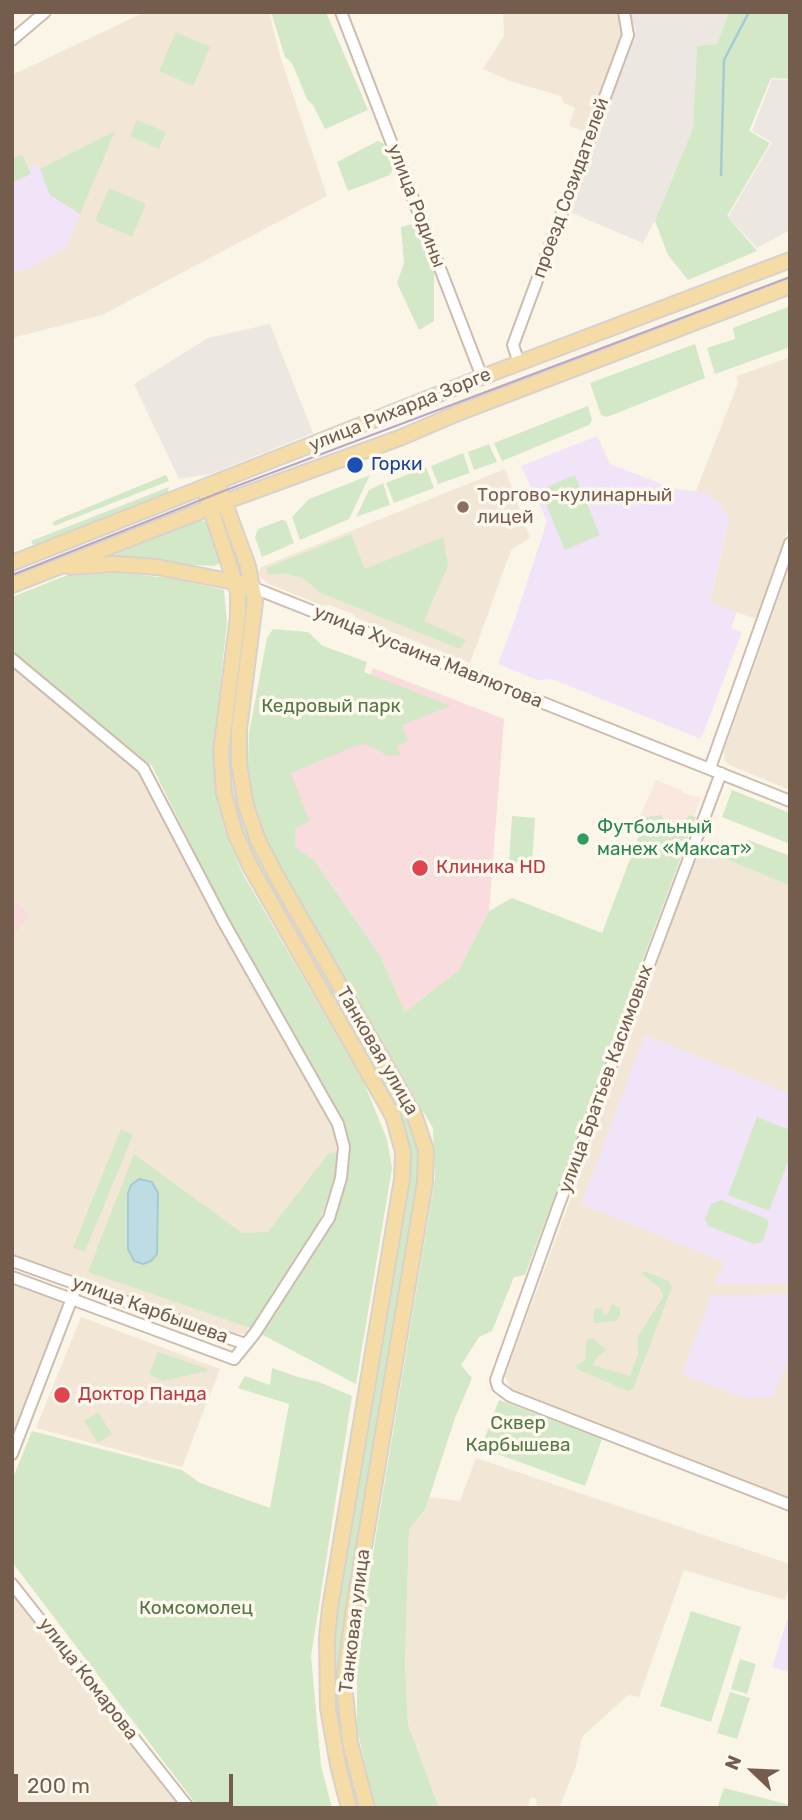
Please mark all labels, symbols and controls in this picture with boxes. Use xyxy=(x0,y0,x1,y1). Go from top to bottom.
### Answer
street label: проезд Созидателей xyxy=(528,95,614,281)
street label: улица Родины xyxy=(382,141,450,271)
street label: улица Рихарда Зорге xyxy=(306,363,494,457)
place label: Горки xyxy=(371,454,423,476)
marker: Горки xyxy=(345,455,365,475)
place label: Торгово-кулинарный лицей xyxy=(477,485,672,529)
marker: Торгово-кулинарный лицей xyxy=(455,499,471,515)
street label: улица Хусаина Мавлютова xyxy=(310,601,546,713)
park label: Кедровый парк xyxy=(261,696,401,718)
place label: Футбольный манеж «Максат» xyxy=(597,817,752,861)
marker: Футбольный манеж «Максат» xyxy=(575,831,591,847)
place label: Клиника HD xyxy=(436,857,546,879)
marker: Клиника HD xyxy=(410,858,430,878)
street label: улица Братьев Касимовых xyxy=(554,962,658,1196)
street label: Танковая улица xyxy=(331,983,423,1119)
street label: улица Карбышева xyxy=(69,1271,231,1349)
place label: Доктор Панда xyxy=(78,1384,207,1406)
marker: Доктор Панда xyxy=(52,1385,72,1405)
park label: Сквер Карбышева xyxy=(465,1413,571,1457)
street label: Танковая улица xyxy=(335,1548,375,1694)
park label: Комсомолец xyxy=(139,1598,253,1620)
street label: улица Комарова xyxy=(33,1613,143,1745)
north arrow xyxy=(718,1736,788,1806)
text: N xyxy=(720,1752,746,1773)
scale bar xyxy=(18,1760,236,1804)
text: 200 m xyxy=(27,1773,90,1798)

